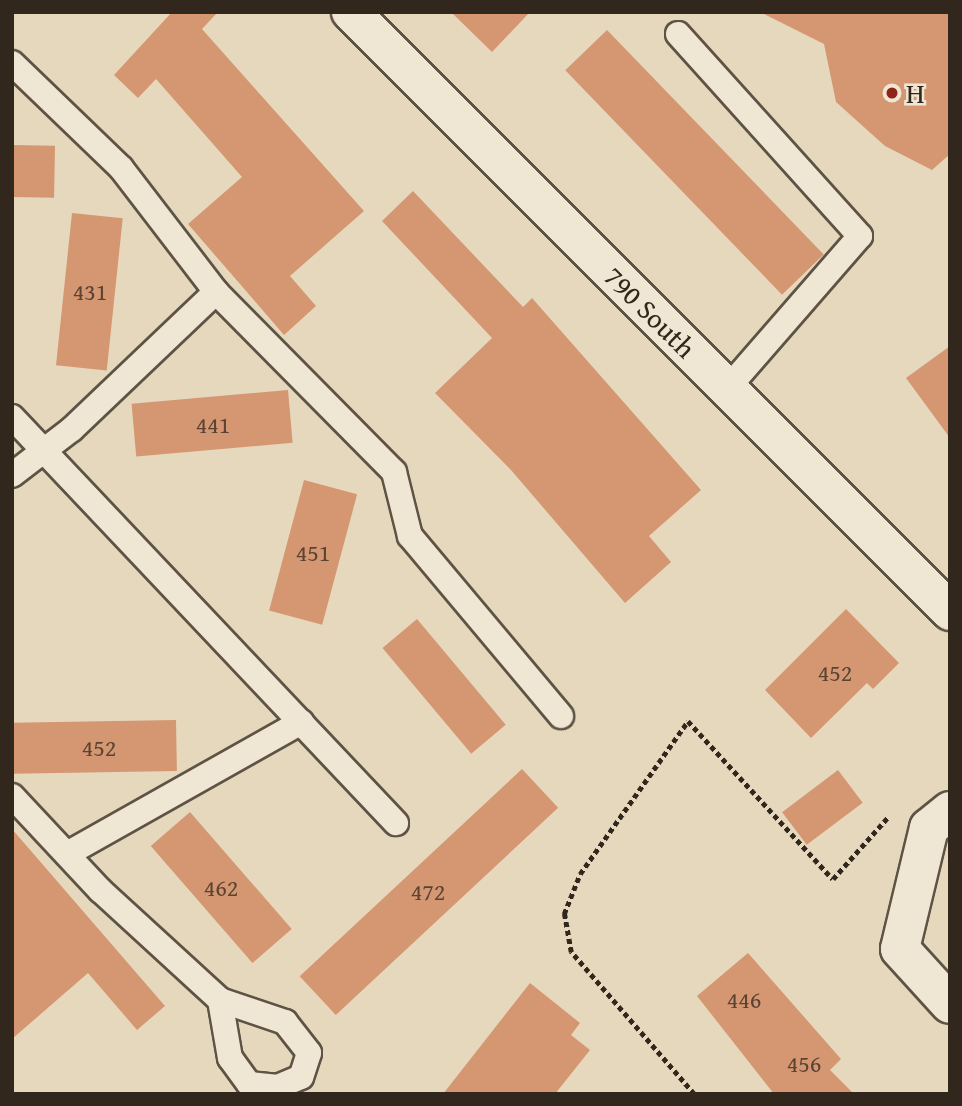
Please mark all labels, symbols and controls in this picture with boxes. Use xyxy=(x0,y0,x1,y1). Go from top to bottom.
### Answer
place label: H xyxy=(906,76,925,110)
marker: H xyxy=(884,85,900,101)
street label: 790 South xyxy=(597,259,703,365)
house number: 431 xyxy=(73,278,107,306)
house number: 441 xyxy=(196,411,230,439)
house number: 451 xyxy=(296,539,330,567)
house number: 452 xyxy=(818,659,852,687)
house number: 452 xyxy=(82,734,116,762)
house number: 462 xyxy=(204,874,238,902)
house number: 472 xyxy=(411,878,445,906)
house number: 446 xyxy=(727,986,761,1014)
house number: 456 xyxy=(787,1050,821,1078)

